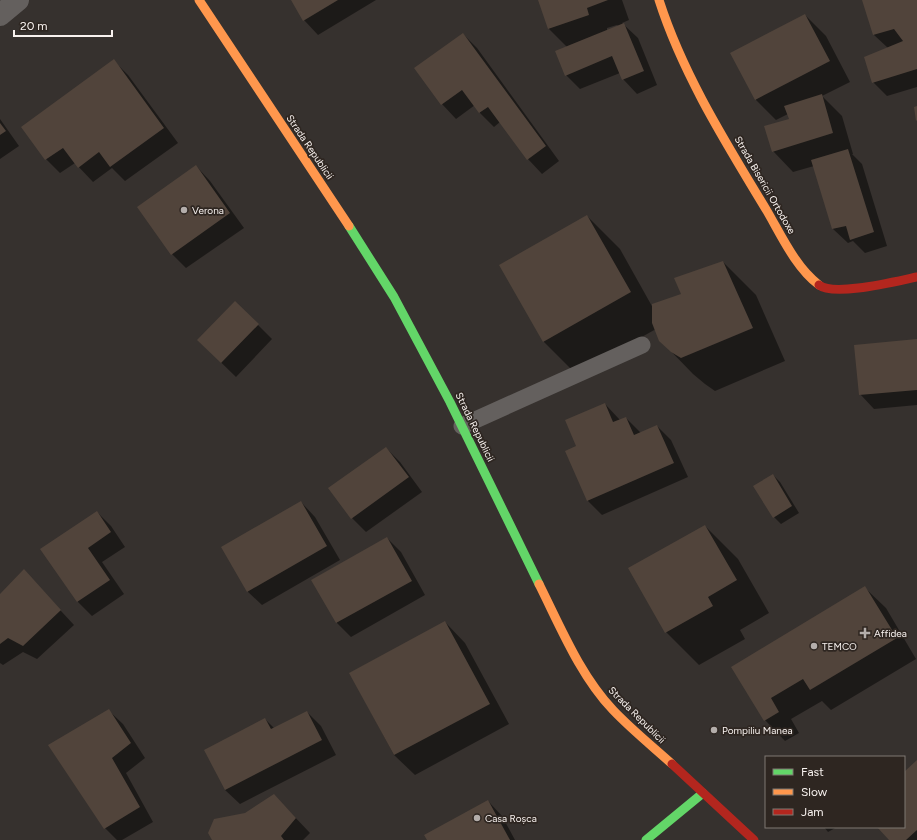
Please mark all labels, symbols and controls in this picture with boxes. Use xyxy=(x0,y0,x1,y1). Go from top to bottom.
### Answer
scale bar xyxy=(14,12,112,38)
text: 20 m xyxy=(20,19,48,33)
street label: Strada Republicii xyxy=(284,112,336,182)
street label: Strada Bisericii Ortodoxe xyxy=(732,134,799,237)
place label: Verona xyxy=(192,204,224,217)
marker: Verona xyxy=(179,205,189,215)
street label: Strada Republicii xyxy=(453,390,497,464)
marker: Affidea xyxy=(859,627,871,639)
place label: Affidea xyxy=(874,627,907,640)
place label: TEMCO xyxy=(822,640,857,653)
marker: TEMCO xyxy=(809,641,819,651)
street label: Strada Republicii xyxy=(606,684,668,746)
place label: Pompiliu Manea xyxy=(722,724,793,737)
marker: Pompiliu Manea xyxy=(709,725,719,735)
legend xyxy=(765,756,905,828)
text: Fast xyxy=(801,765,824,779)
text: Slow xyxy=(801,785,828,799)
text: Jam xyxy=(801,805,824,819)
place label: Casa Roșca xyxy=(485,812,537,825)
marker: Casa Roșca xyxy=(472,813,482,823)

